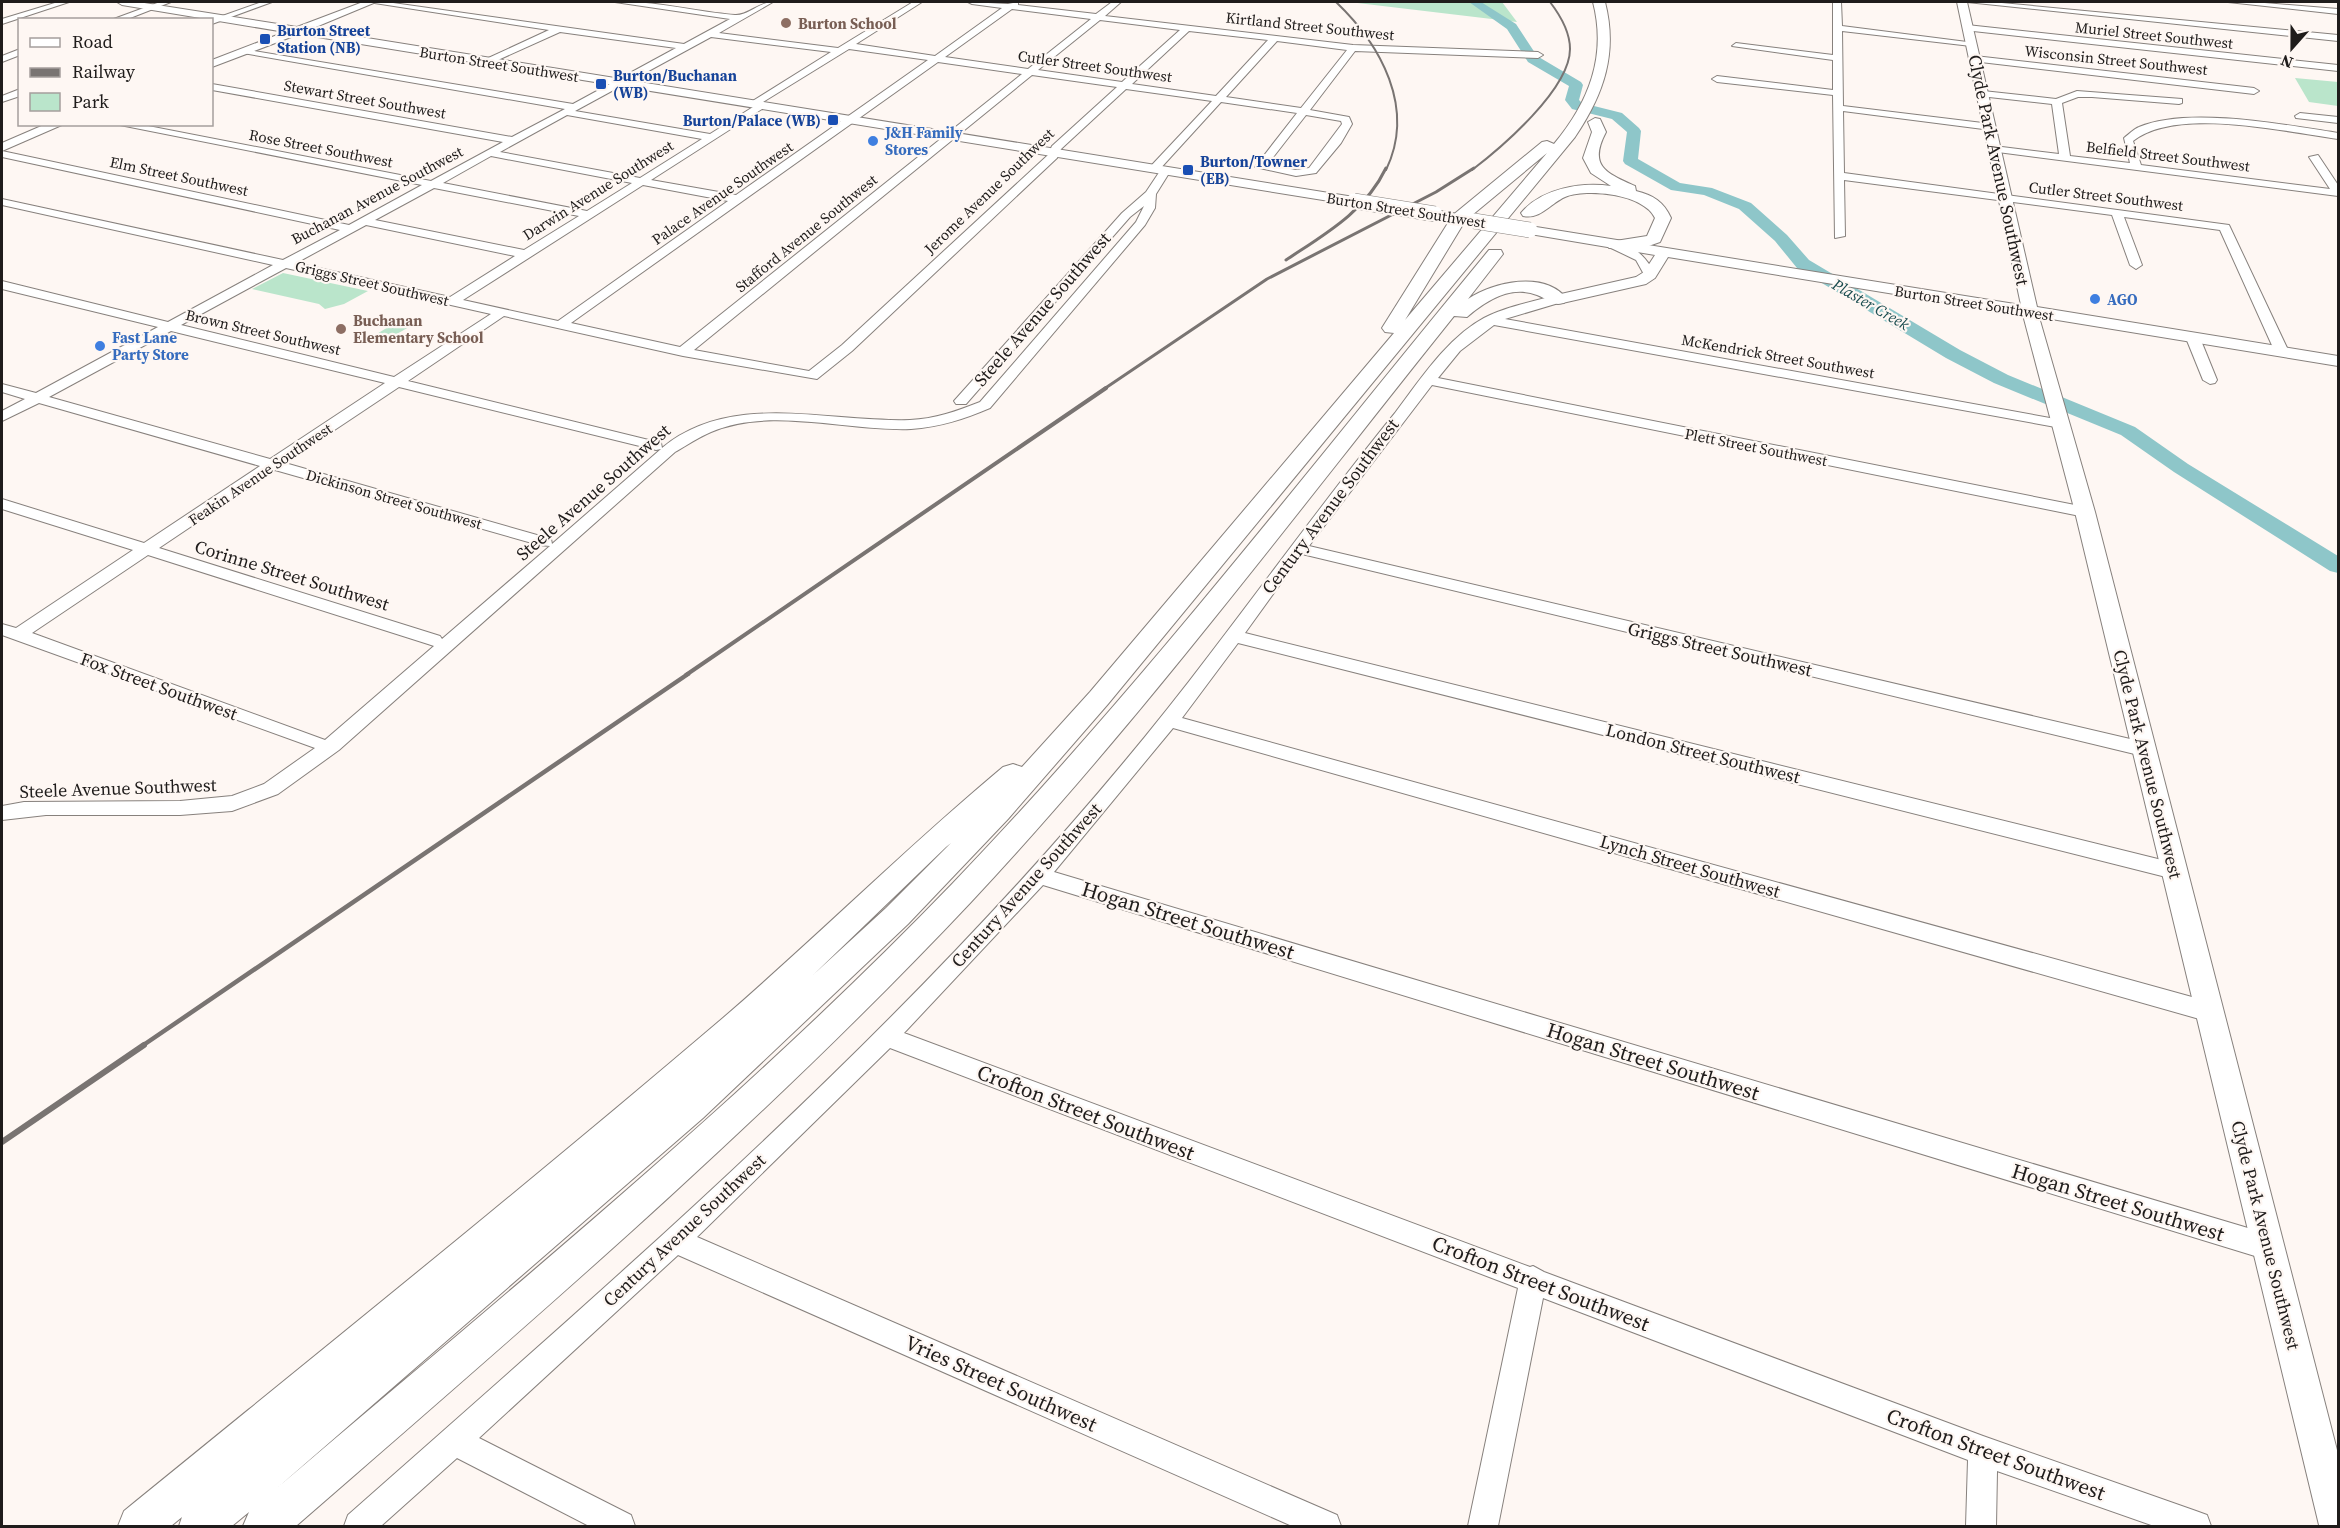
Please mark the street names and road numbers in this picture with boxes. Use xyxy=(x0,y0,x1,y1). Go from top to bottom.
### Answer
street label: Kirtland Street Southwest xyxy=(1225,7,1395,45)
street label: Muriel Street Southwest xyxy=(2074,16,2234,54)
street label: Wisconsin Street Southwest xyxy=(2024,40,2209,80)
street label: Burton Street Southwest xyxy=(418,41,580,87)
street label: Cutler Street Southwest xyxy=(1017,45,1173,87)
street label: Clyde Park Avenue Southwest xyxy=(1962,52,2036,288)
street label: Stewart Street Southwest xyxy=(282,74,448,124)
street label: Jerome Avenue Southwest xyxy=(919,123,1059,259)
street label: Rose Street Southwest xyxy=(247,124,395,172)
street label: Darwin Avenue Southwest xyxy=(519,135,677,245)
street label: Palace Avenue Southwest xyxy=(647,136,797,250)
street label: Belfield Street Southwest xyxy=(2085,136,2251,176)
street label: Buchanan Avenue Southwest xyxy=(287,141,467,249)
street label: Elm Street Southwest xyxy=(108,151,250,201)
street label: Stafford Avenue Southwest xyxy=(731,169,881,297)
street label: Cutler Street Southwest xyxy=(2028,176,2184,216)
street label: Burton Street Southwest xyxy=(1325,187,1487,233)
street label: Steele Avenue Southwest xyxy=(968,226,1116,391)
street label: Griggs Street Southwest xyxy=(293,255,451,311)
street label: Burton Street Southwest xyxy=(1893,280,2055,326)
street label: Brown Street Southwest xyxy=(184,304,343,360)
street label: McKendrick Street Southwest xyxy=(1680,329,1876,383)
street label: Century Avenue Southwest xyxy=(1256,413,1404,599)
street label: Feakin Avenue Southwest xyxy=(184,418,336,530)
street label: Steele Avenue Southwest xyxy=(511,418,676,566)
street label: Plett Street Southwest xyxy=(1683,423,1829,471)
street label: Dickinson Street Southwest xyxy=(304,464,484,534)
street label: Corinne Street Southwest xyxy=(192,534,392,617)
street label: Griggs Street Southwest xyxy=(1625,616,1815,682)
street label: Fox Street Southwest xyxy=(77,646,241,726)
street label: Clyde Park Avenue Southwest xyxy=(2107,647,2189,881)
street label: London Street Southwest xyxy=(1603,717,1803,789)
street label: Steele Avenue Southwest xyxy=(19,772,217,804)
street label: Century Avenue Southwest xyxy=(945,797,1107,973)
street label: Lynch Street Southwest xyxy=(1597,828,1783,904)
street label: Hogan Street Southwest xyxy=(1078,874,1298,966)
street label: Hogan Street Southwest xyxy=(1543,1015,1763,1107)
street label: Crofton Street Southwest xyxy=(973,1057,1199,1167)
street label: Clyde Park Avenue Southwest xyxy=(2225,1118,2307,1352)
street label: Century Avenue Southwest xyxy=(597,1148,771,1312)
street label: Hogan Street Southwest xyxy=(2008,1156,2228,1248)
street label: Crofton Street Southwest xyxy=(1428,1228,1654,1338)
street label: Vries Street Southwest xyxy=(900,1328,1102,1438)
street label: Crofton Street Southwest xyxy=(1883,1401,2110,1507)

